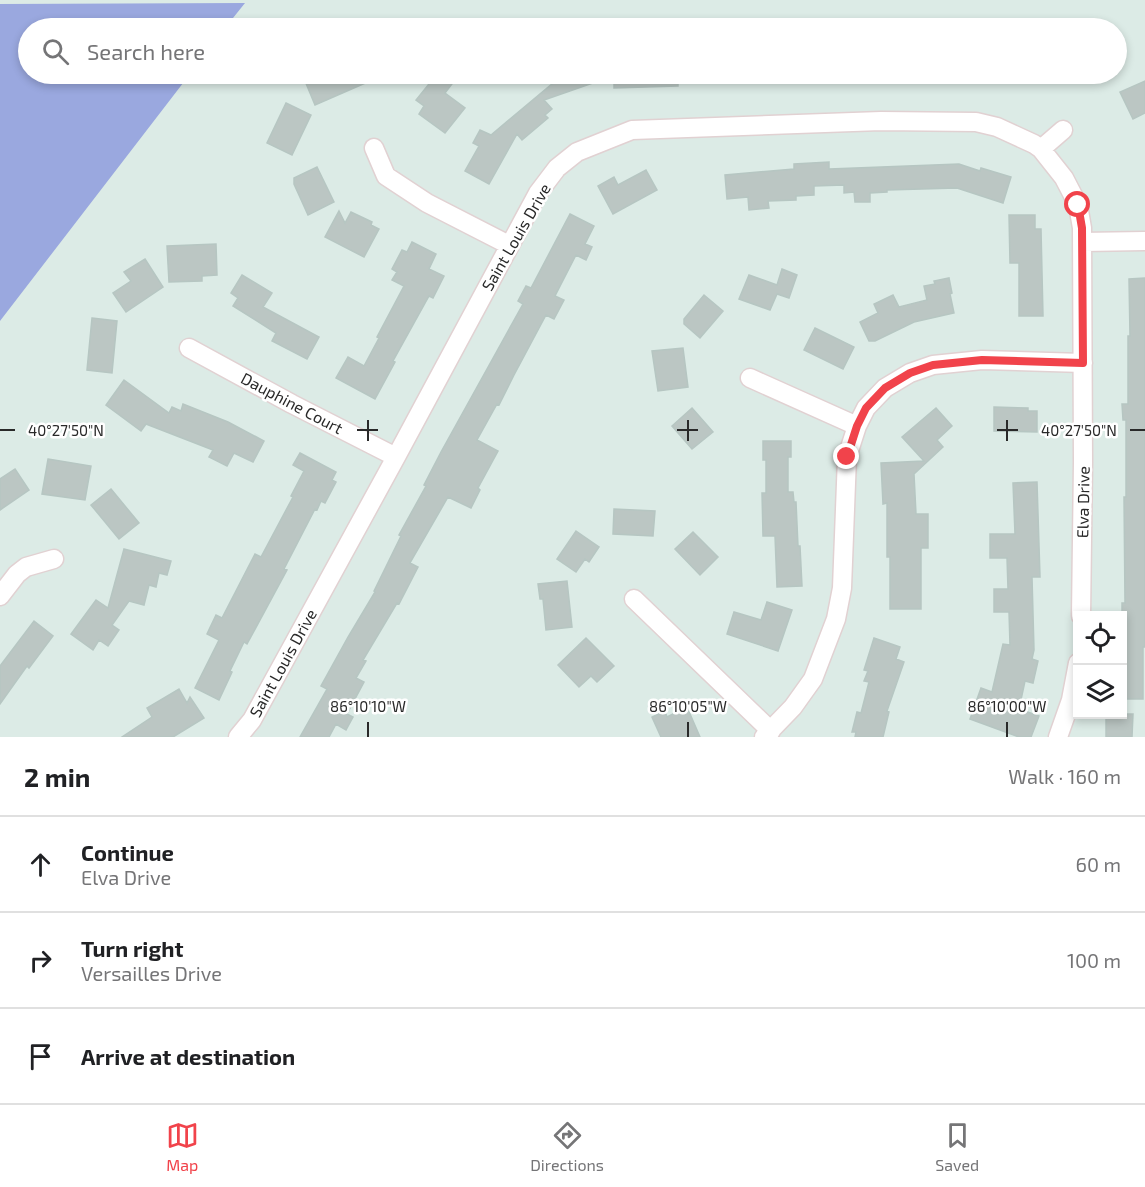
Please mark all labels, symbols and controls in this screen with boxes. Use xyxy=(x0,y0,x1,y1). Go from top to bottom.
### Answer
search box xyxy=(18,18,1127,84)
icon: search xyxy=(39,35,72,68)
text: Search here xyxy=(87,38,205,64)
street label: Saint Louis Drive xyxy=(477,180,554,294)
route start xyxy=(1064,191,1090,217)
street label: Dauphine Court xyxy=(238,368,346,437)
text: 40°27'50"N xyxy=(28,421,104,439)
text: 40°27'50"N xyxy=(1041,421,1117,439)
route end xyxy=(833,443,859,469)
street label: Elva Drive xyxy=(1072,466,1093,538)
street label: Saint Louis Drive xyxy=(245,605,320,720)
map controls xyxy=(1073,611,1127,719)
button: locate xyxy=(1073,611,1127,665)
button: layers xyxy=(1073,665,1127,719)
text: 86°10'10"W xyxy=(330,697,406,715)
text: 86°10'05"W xyxy=(649,697,727,715)
text: 86°10'00"W xyxy=(968,697,1046,715)
text: 2 min xyxy=(24,761,90,792)
text: Walk · 160 m xyxy=(1008,764,1121,788)
text: Continue xyxy=(81,839,174,865)
icon: ahead xyxy=(24,848,57,881)
text: 60 m xyxy=(1076,852,1121,876)
text: Elva Drive xyxy=(81,865,171,889)
text: Turn right xyxy=(81,935,183,961)
icon: right xyxy=(24,944,57,977)
text: 100 m xyxy=(1067,948,1121,972)
text: Versailles Drive xyxy=(81,961,222,985)
icon: arrive xyxy=(24,1040,57,1073)
text: Arrive at destination xyxy=(81,1043,295,1069)
tab: Map xyxy=(166,1119,199,1174)
tab: Directions xyxy=(530,1119,604,1174)
tab: Saved xyxy=(935,1119,979,1174)

